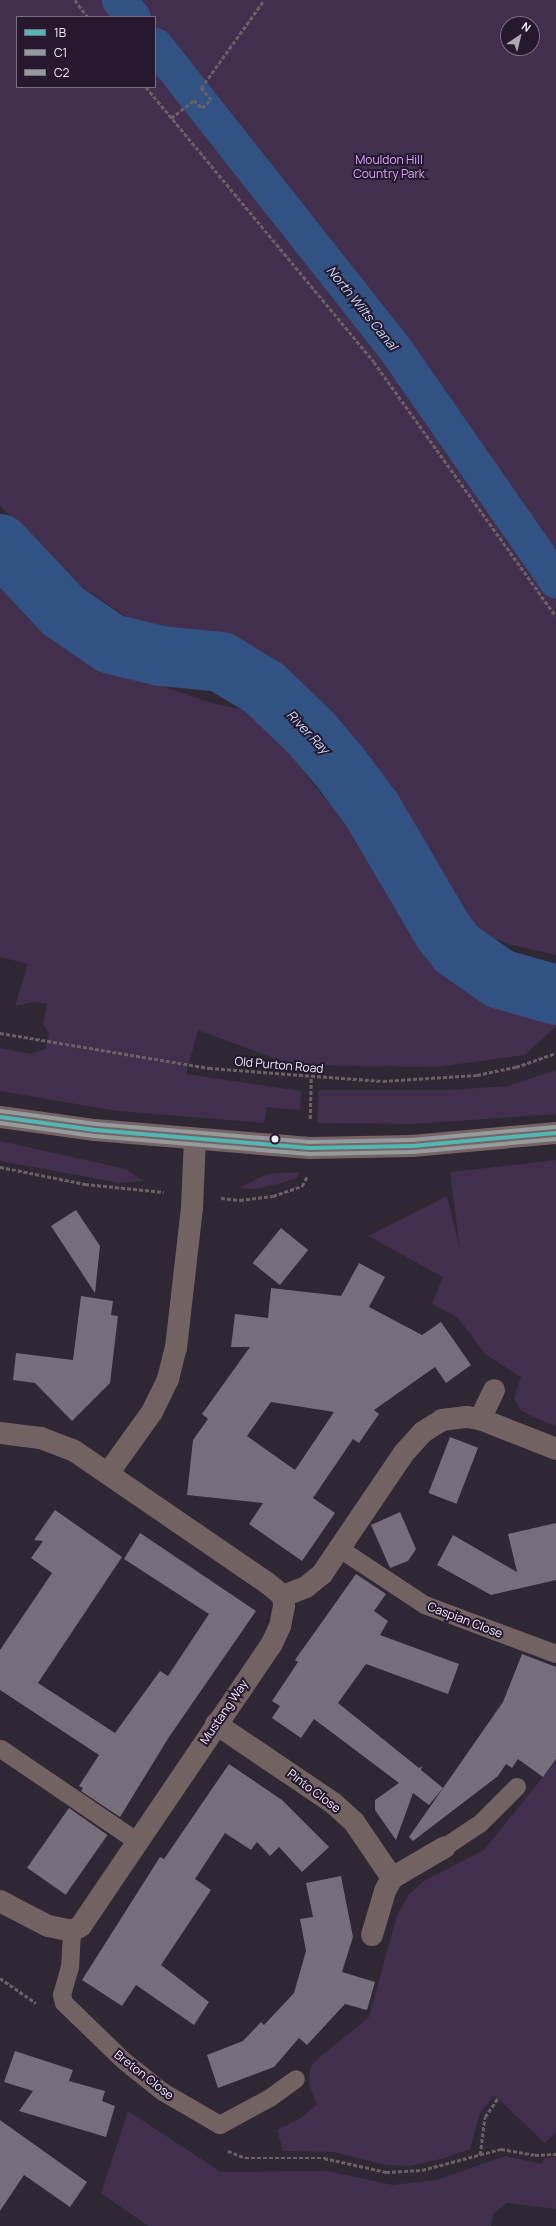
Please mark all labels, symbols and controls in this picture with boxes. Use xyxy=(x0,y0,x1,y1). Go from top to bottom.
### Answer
legend xyxy=(16,16,156,88)
north arrow xyxy=(500,16,540,56)
text: N xyxy=(519,18,534,35)
text: 1B xyxy=(54,24,66,41)
text: C1 xyxy=(54,44,67,61)
text: C2 xyxy=(54,64,69,81)
park label: Mouldon Hill Country Park xyxy=(353,153,425,181)
water label: North Wilts Canal xyxy=(323,263,401,353)
water label: River Ray xyxy=(284,707,332,757)
street label: Old Purton Road xyxy=(234,1054,324,1076)
unlabelled marker xyxy=(270,1134,280,1144)
street label: Caspian Close xyxy=(425,1599,505,1641)
street label: Mustang Way xyxy=(197,1677,251,1747)
street label: Pinto Close xyxy=(285,1766,343,1816)
street label: Breton Close xyxy=(111,2047,177,2103)

